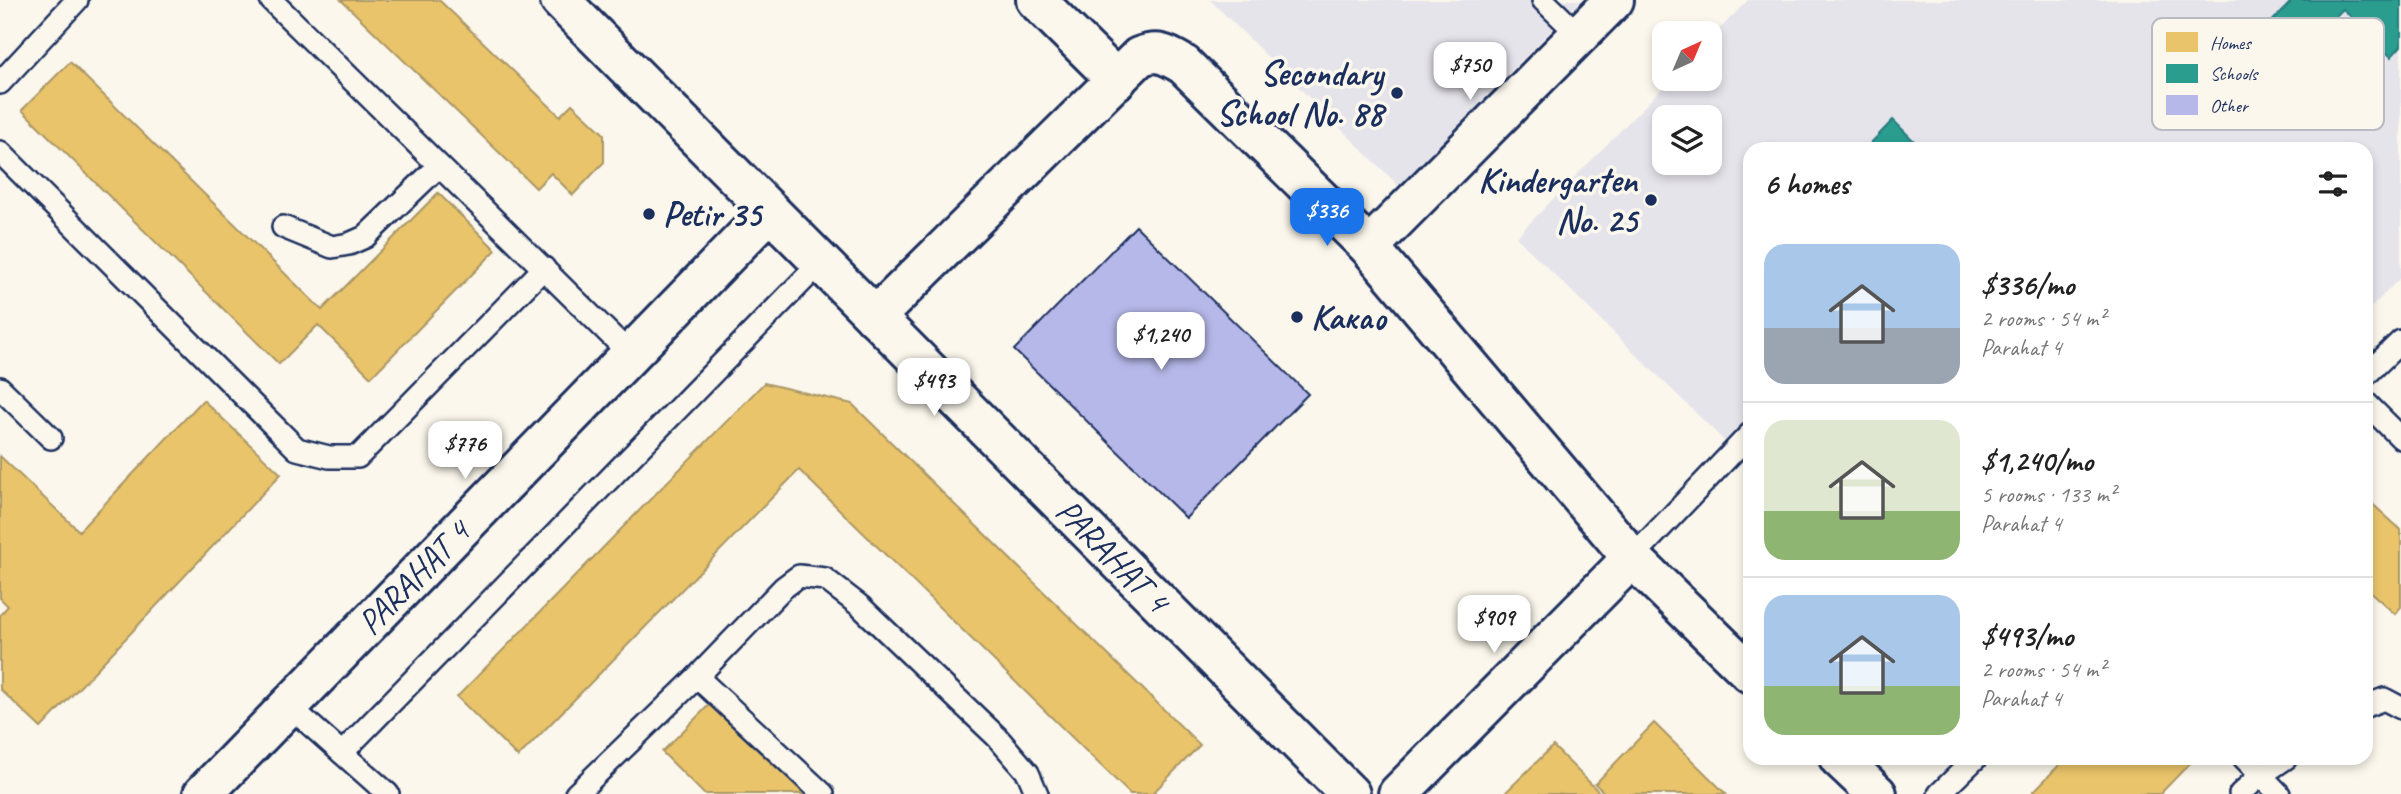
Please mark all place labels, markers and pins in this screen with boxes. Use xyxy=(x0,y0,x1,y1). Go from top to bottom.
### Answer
pin: $750 xyxy=(1429,42,1511,102)
place label: Secondary School No. 88 xyxy=(1216,51,1387,136)
marker: Secondary School No. 88 xyxy=(1389,85,1405,101)
place label: Kindergarten No. 25 xyxy=(1478,158,1640,243)
pin: $336 xyxy=(1286,188,1368,248)
place label: Petir 35 xyxy=(663,192,764,237)
marker: Kindergarten No. 25 xyxy=(1643,192,1659,208)
marker: Petir 35 xyxy=(641,206,657,222)
place label: Какао xyxy=(1311,295,1388,340)
marker: Какао xyxy=(1289,309,1305,325)
pin: $1,240 xyxy=(1104,312,1218,372)
pin: $493 xyxy=(893,358,975,418)
pin: $776 xyxy=(424,421,506,481)
pin: $909 xyxy=(1453,596,1535,655)

